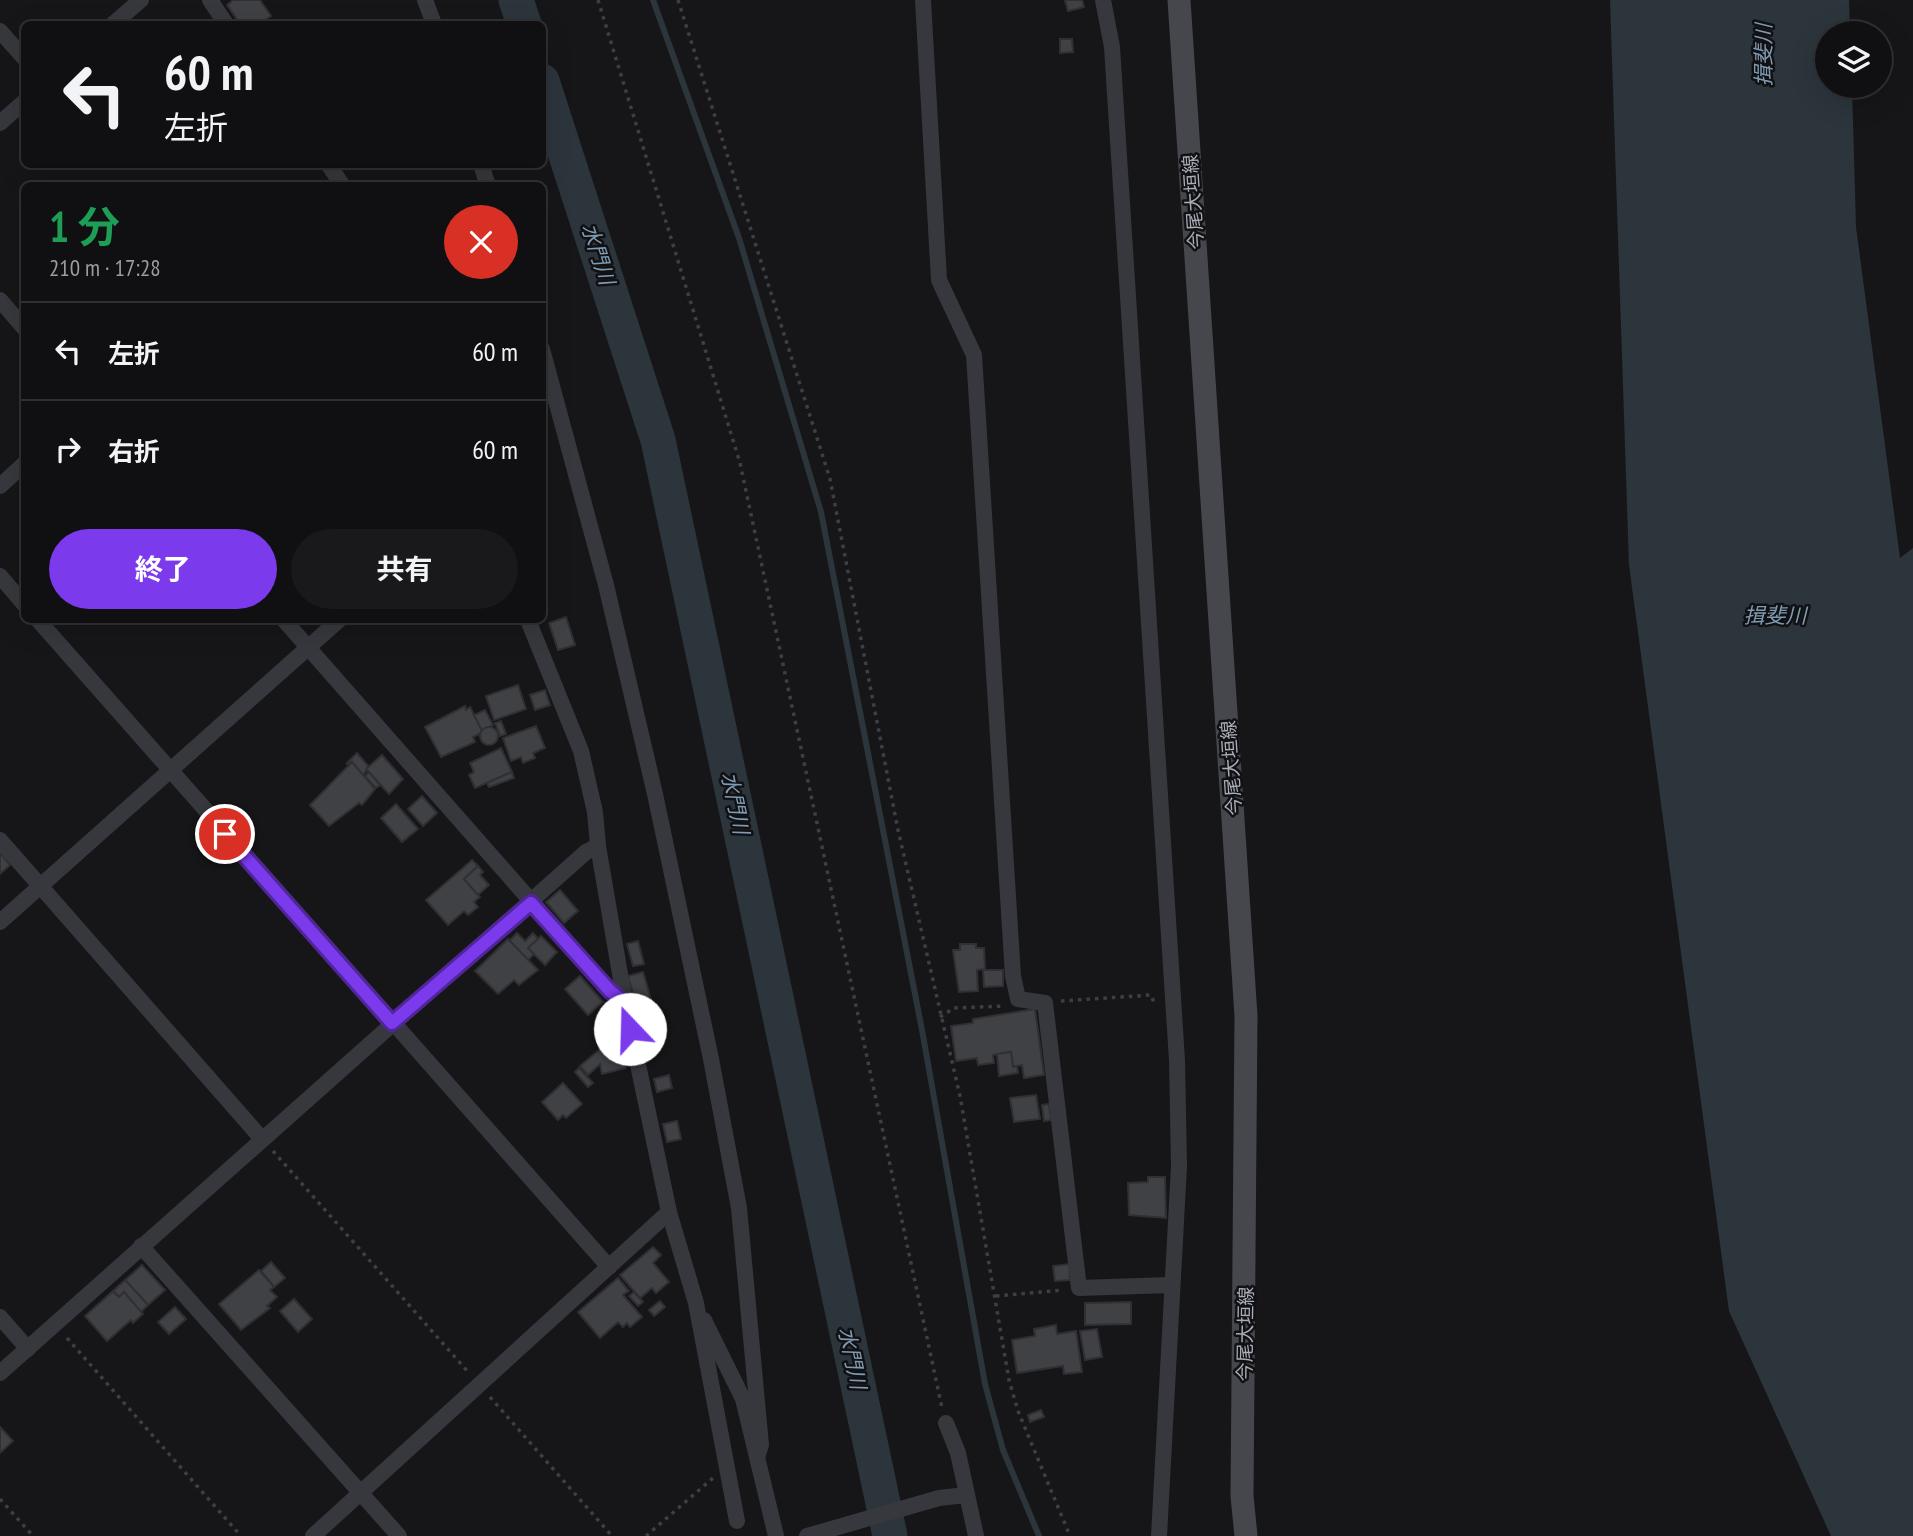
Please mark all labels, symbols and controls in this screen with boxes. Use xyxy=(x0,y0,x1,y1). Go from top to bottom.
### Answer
map controls xyxy=(1815,21,1892,98)
button: layers xyxy=(1815,21,1892,98)
water label: 揖斐川 xyxy=(1750,22,1777,87)
text: 60 m xyxy=(164,40,253,104)
icon: left xyxy=(49,49,140,140)
text: 左折 xyxy=(164,106,228,148)
street label: 今尾大垣線 xyxy=(1178,154,1208,250)
text: 1 分 xyxy=(49,199,120,254)
button: close xyxy=(444,205,518,279)
water label: 水門川 xyxy=(576,220,622,290)
text: 210 m · 17:28 xyxy=(49,253,161,282)
icon: left xyxy=(49,332,87,370)
text: 60 m xyxy=(472,335,518,368)
text: 左折 xyxy=(108,337,160,370)
icon: right xyxy=(49,430,87,468)
text: 60 m xyxy=(472,433,518,466)
text: 右折 xyxy=(108,435,160,468)
button: 終了 xyxy=(49,529,277,609)
button: 共有 xyxy=(291,529,518,609)
water label: 揖斐川 xyxy=(1744,602,1808,629)
street label: 今尾大垣線 xyxy=(1216,720,1246,816)
water label: 水門川 xyxy=(716,769,756,838)
pin xyxy=(195,804,255,864)
icon: arrive xyxy=(206,815,244,853)
position arrow xyxy=(593,992,667,1066)
street label: 今尾大垣線 xyxy=(1232,1286,1258,1382)
water label: 水門川 xyxy=(833,1324,873,1393)

